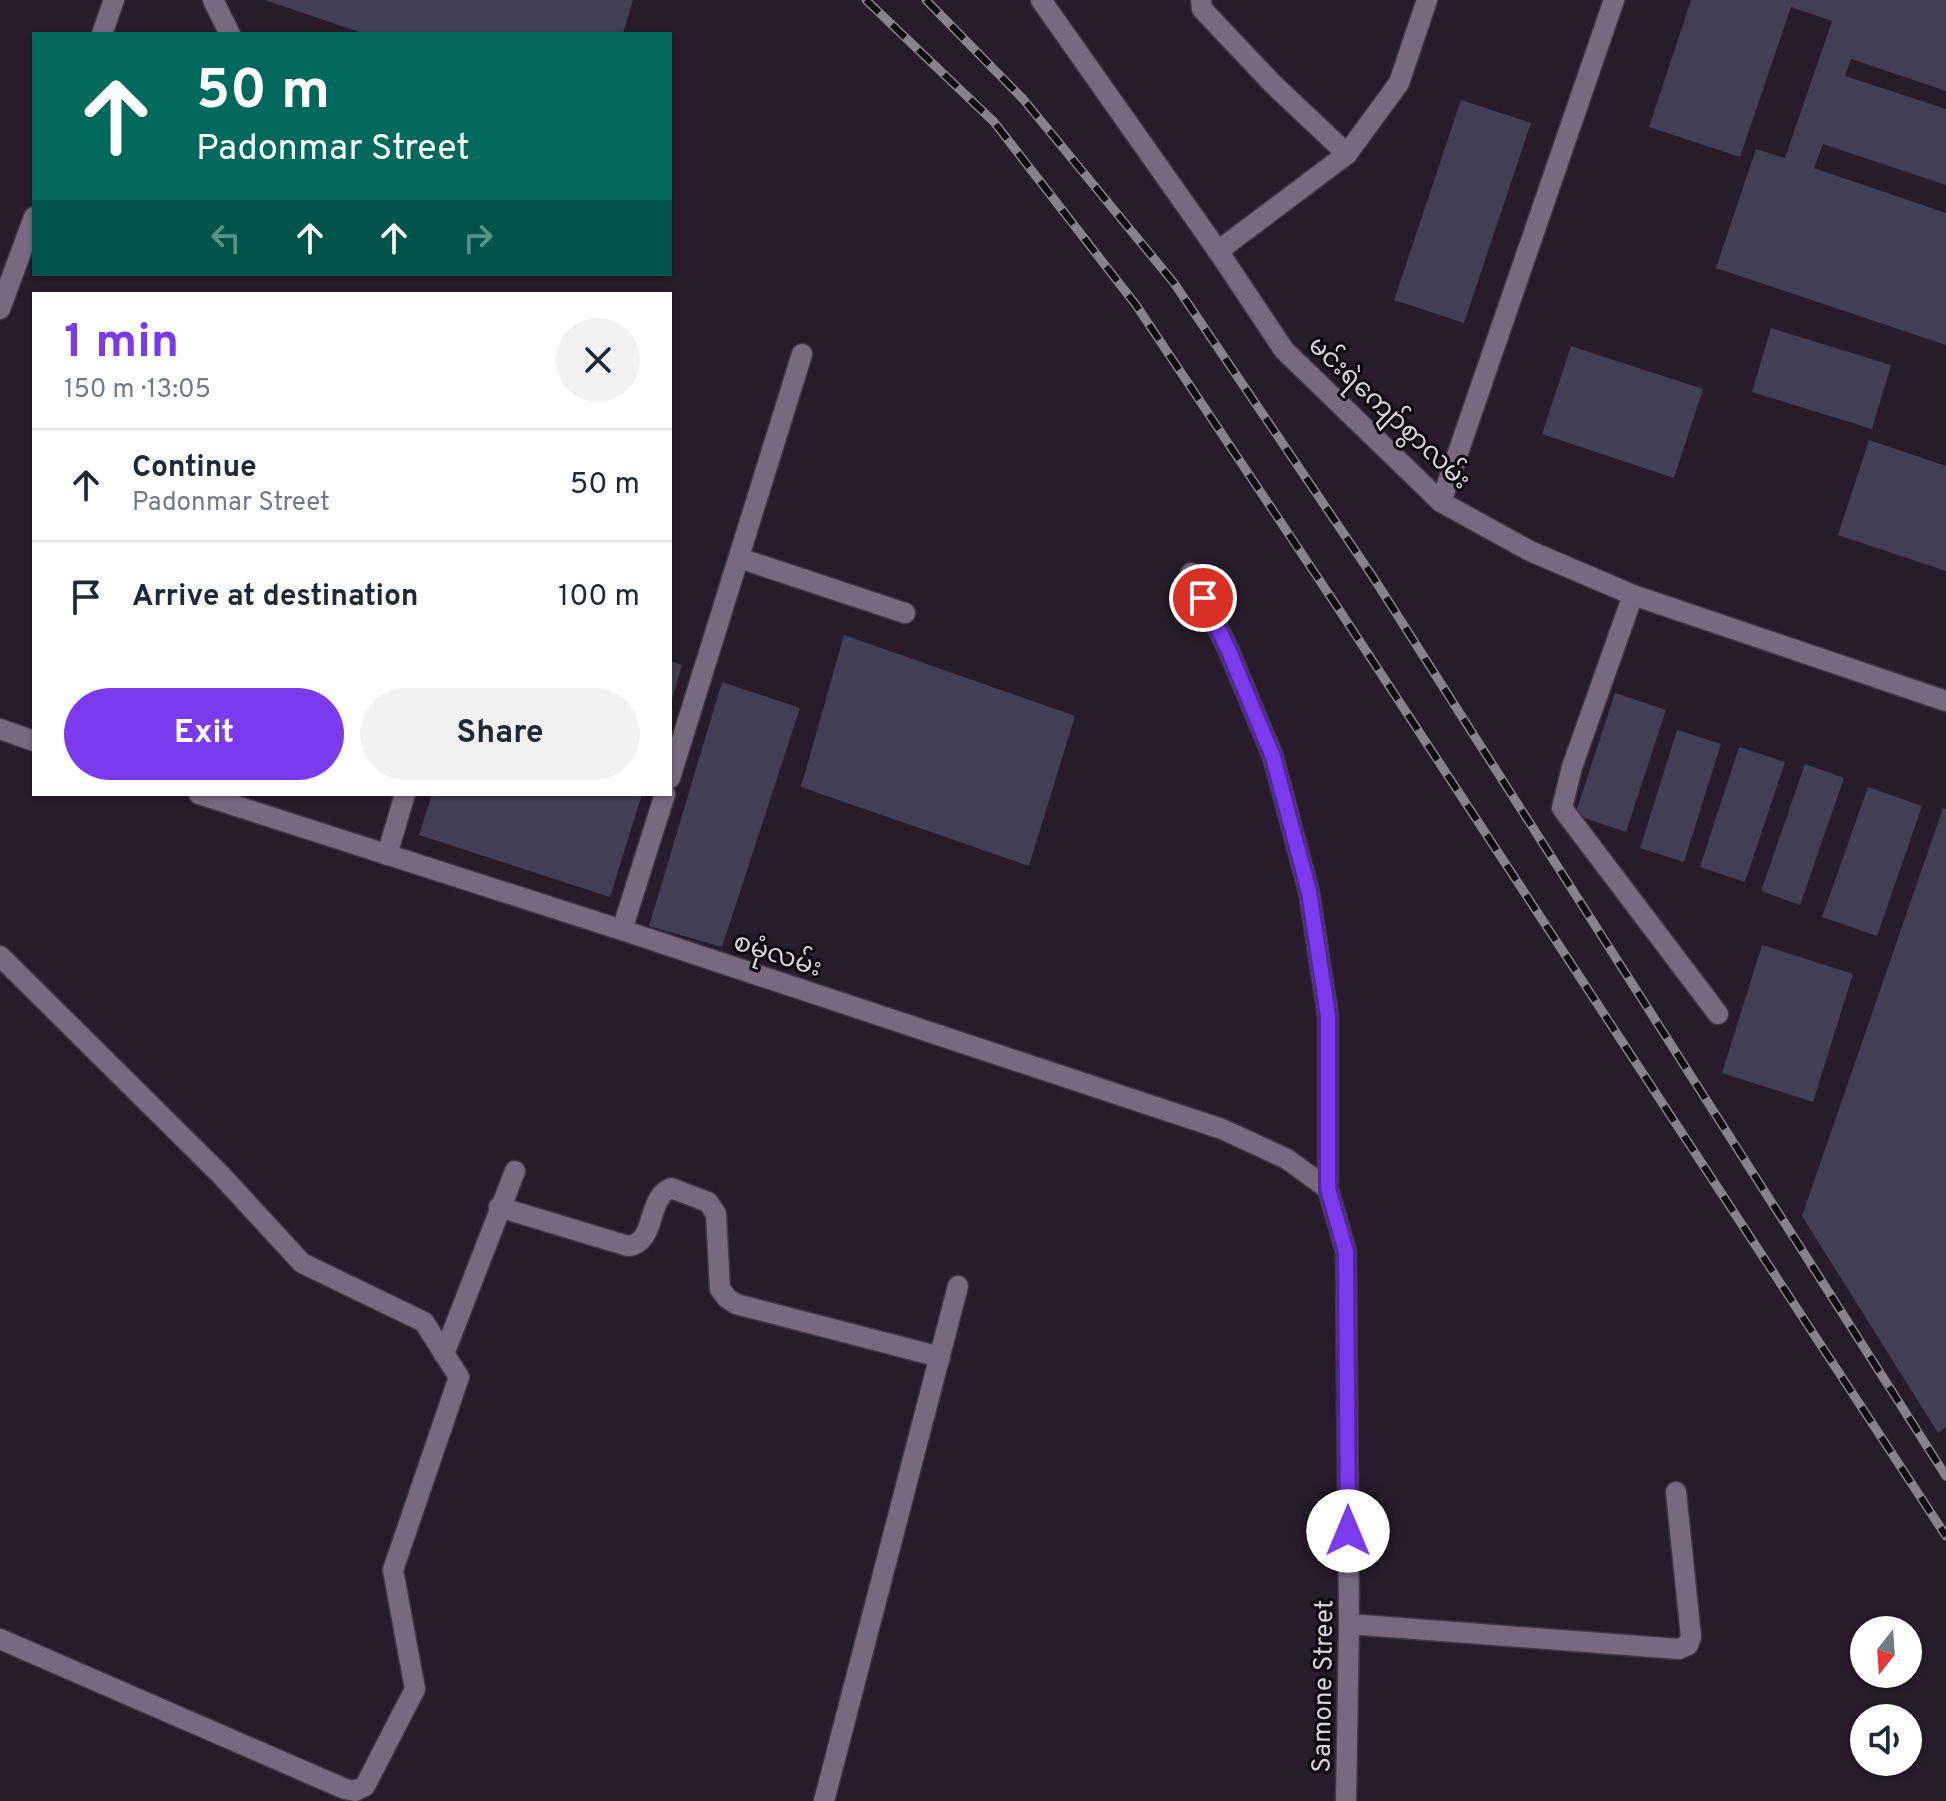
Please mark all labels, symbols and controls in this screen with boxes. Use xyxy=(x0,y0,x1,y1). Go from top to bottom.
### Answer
text: 50 m xyxy=(196,58,330,128)
icon: ahead xyxy=(64,64,168,168)
text: Padonmar Street xyxy=(196,127,470,173)
icon: left xyxy=(204,216,248,260)
icon: ahead xyxy=(288,216,332,260)
icon: ahead xyxy=(372,216,416,260)
icon: right xyxy=(456,216,500,260)
text: 1 min xyxy=(64,314,179,374)
button: close xyxy=(556,318,640,402)
street label: မင်းရဲကျော်စွာလမ်း xyxy=(1299,328,1479,499)
text: 150 m · 13:05 xyxy=(64,374,211,407)
text: Continue xyxy=(132,450,257,487)
icon: ahead xyxy=(64,463,108,507)
text: 50 m xyxy=(570,467,640,504)
text: Padonmar Street xyxy=(132,487,330,520)
pin xyxy=(1169,564,1237,632)
icon: arrive xyxy=(64,575,108,619)
icon: arrive xyxy=(1181,576,1225,620)
text: Arrive at destination xyxy=(132,579,418,616)
text: 100 m xyxy=(558,579,640,616)
button: Exit xyxy=(64,688,344,780)
button: Share xyxy=(360,688,640,780)
street label: စမုံလမ်း xyxy=(728,924,827,988)
position arrow xyxy=(1306,1489,1390,1573)
street label: Samone Street xyxy=(1306,1599,1343,1773)
north arrow xyxy=(1850,1616,1922,1688)
map controls xyxy=(1850,1616,1922,1776)
button: sound xyxy=(1850,1704,1922,1776)

